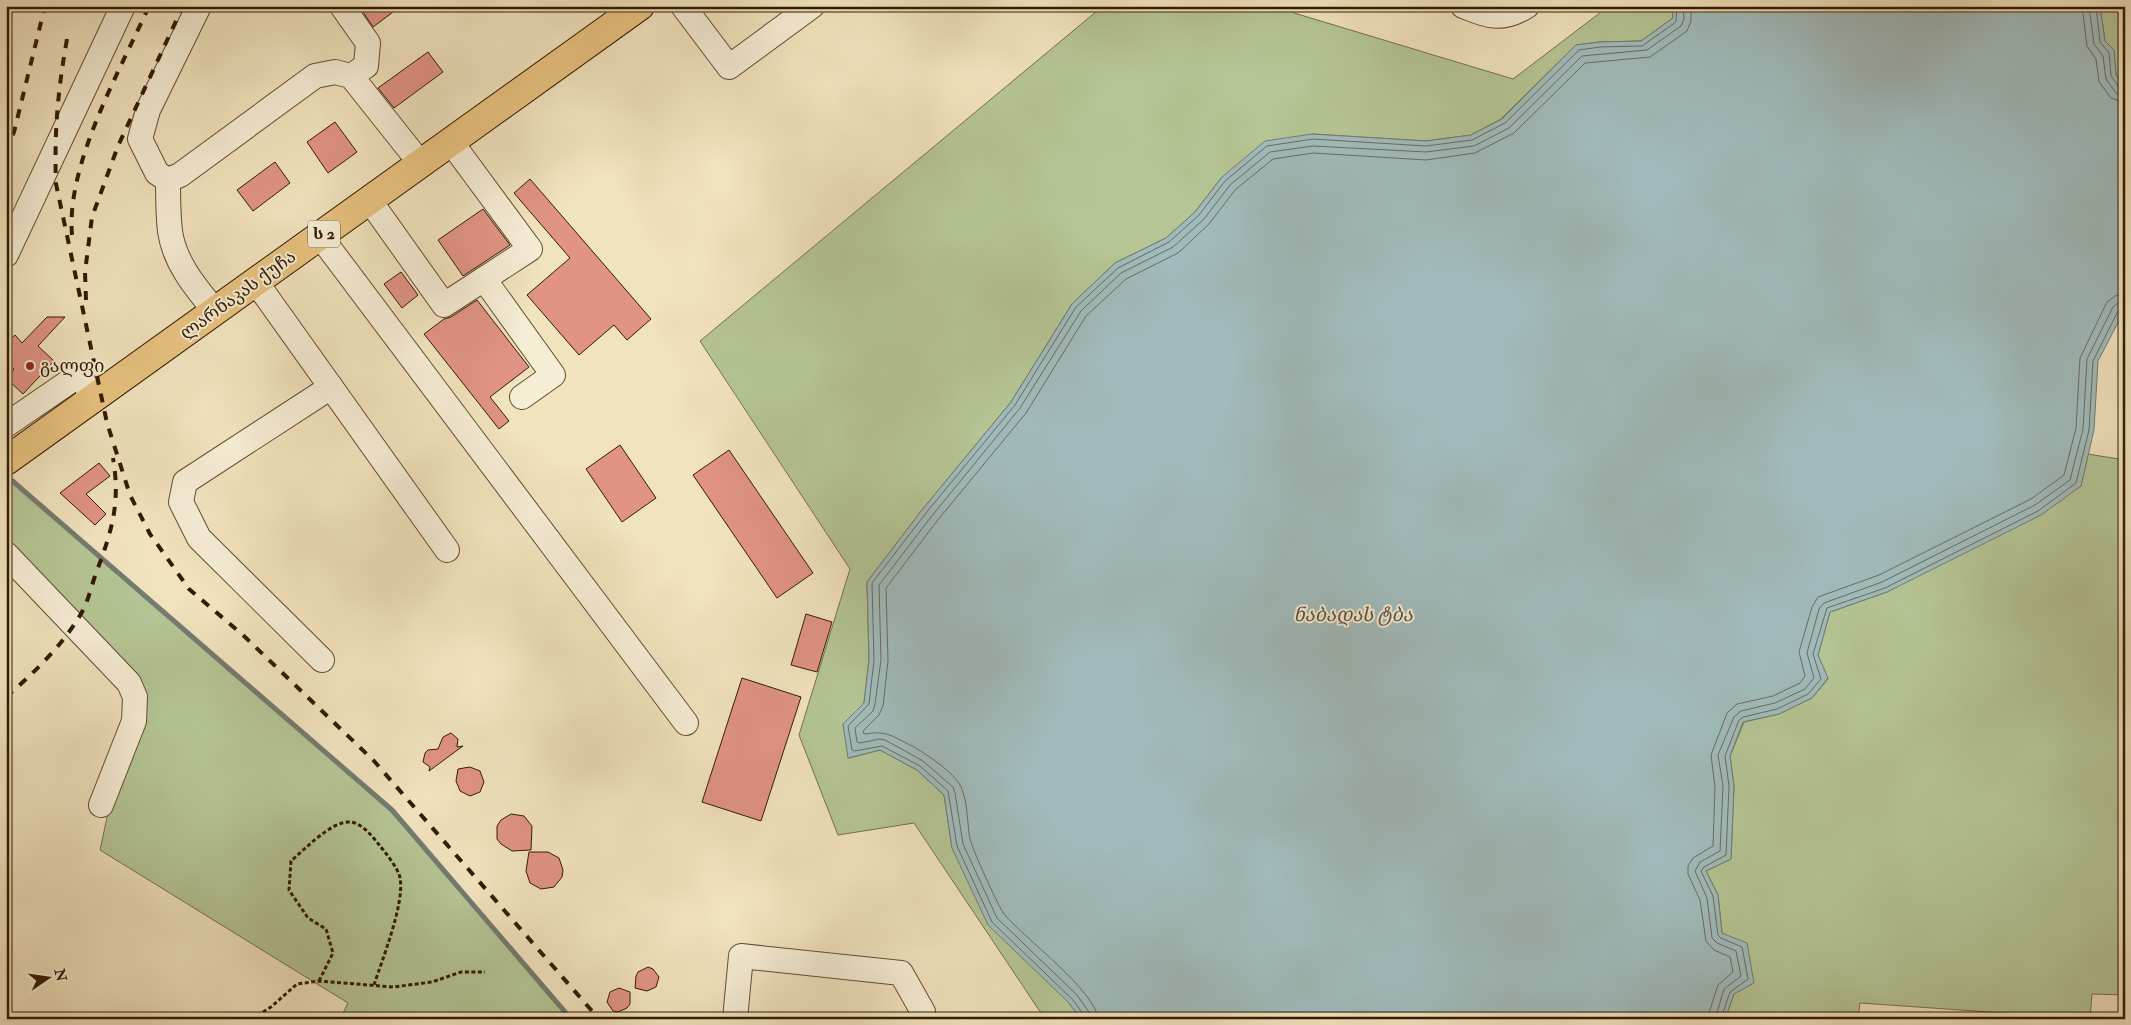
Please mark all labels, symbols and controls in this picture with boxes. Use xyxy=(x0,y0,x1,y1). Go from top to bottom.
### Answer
road number: ს 2 xyxy=(308,220,340,248)
street label: ლარნაკას ქუჩა xyxy=(175,245,301,345)
place label: გალფი xyxy=(40,355,104,378)
marker: გალფი xyxy=(24,360,36,372)
water label: ნაბადას ტბა xyxy=(1293,603,1413,627)
north arrow xyxy=(22,952,72,1002)
text: N xyxy=(50,966,70,984)

